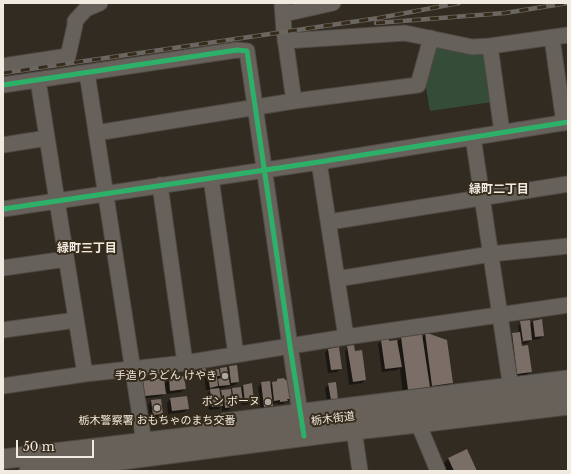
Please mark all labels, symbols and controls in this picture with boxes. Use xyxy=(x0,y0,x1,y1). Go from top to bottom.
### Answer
district label: 緑町二丁目 xyxy=(469,183,529,197)
district label: 緑町三丁目 xyxy=(57,242,117,256)
place label: 手造りうどん けやき xyxy=(115,369,217,383)
marker: 手造りうどん けやき xyxy=(220,371,230,381)
place label: ボン ボーヌ xyxy=(202,395,260,409)
marker: ボン ボーヌ xyxy=(263,397,273,407)
marker: 栃木警察署 おもちゃのまち交番 xyxy=(152,403,162,413)
street label: 栃木街道 xyxy=(310,410,356,428)
place label: 栃木警察署 おもちゃのまち交番 xyxy=(78,414,236,428)
scale bar xyxy=(18,432,96,458)
text: 50 m xyxy=(23,439,55,454)

